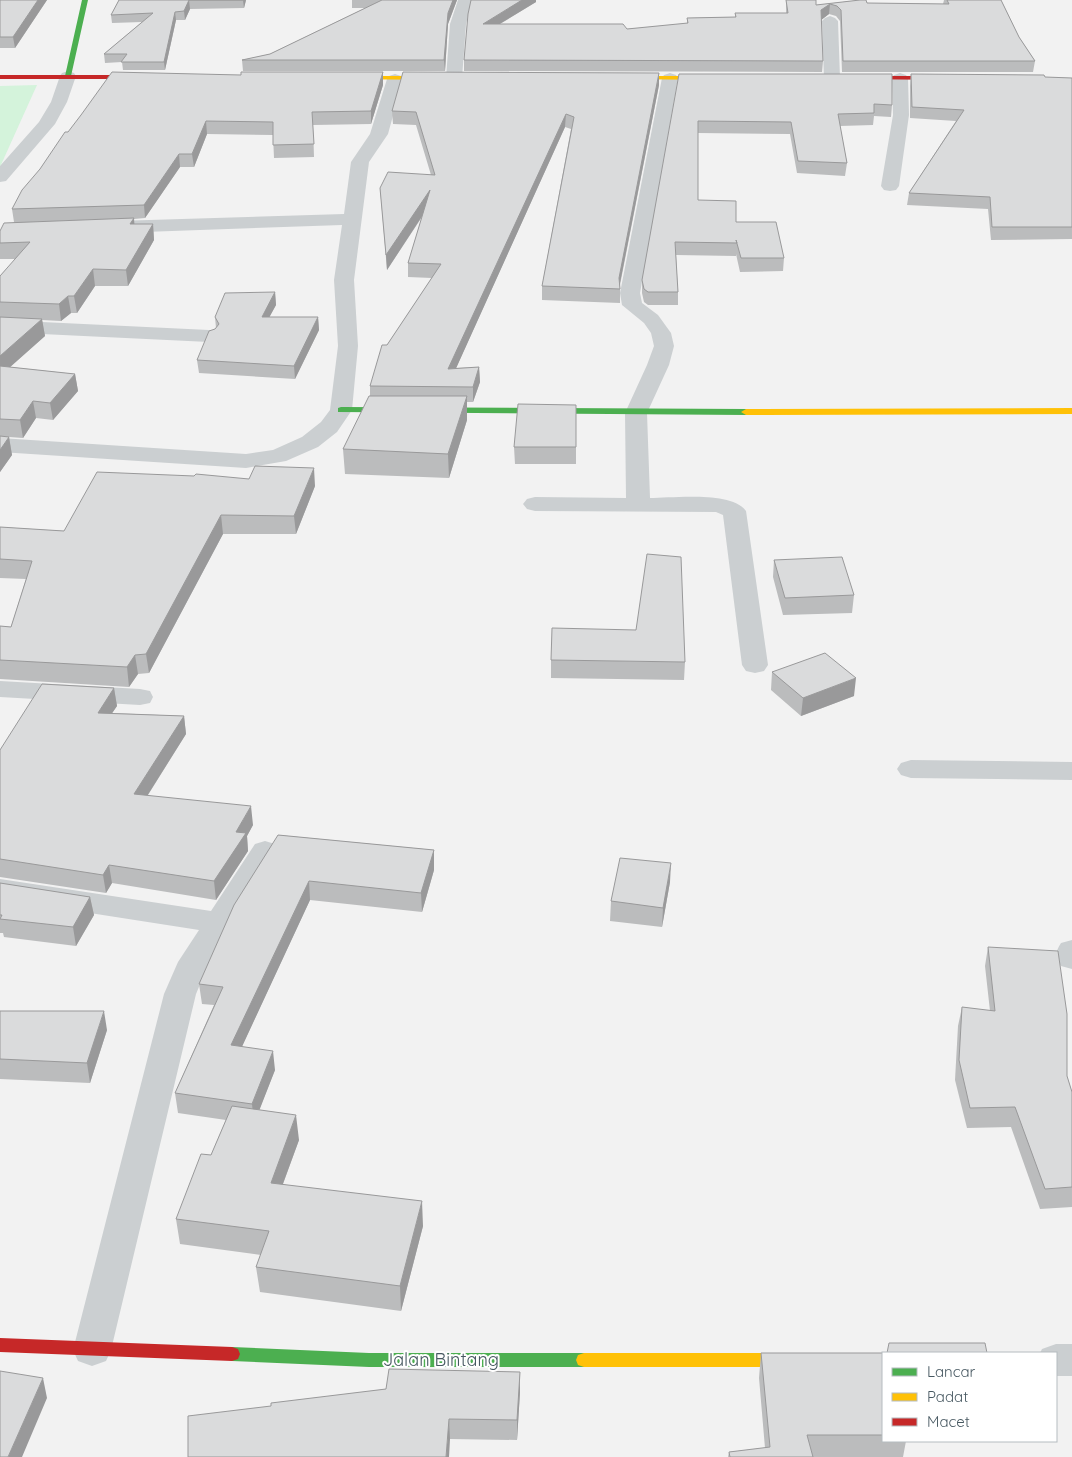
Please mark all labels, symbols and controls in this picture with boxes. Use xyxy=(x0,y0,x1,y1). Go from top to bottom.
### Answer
street label: Jalan Bintang xyxy=(383,1348,499,1371)
legend xyxy=(882,1352,1057,1442)
text: Lancar xyxy=(927,1362,976,1381)
text: Padat xyxy=(927,1387,968,1406)
text: Macet xyxy=(927,1412,970,1431)

